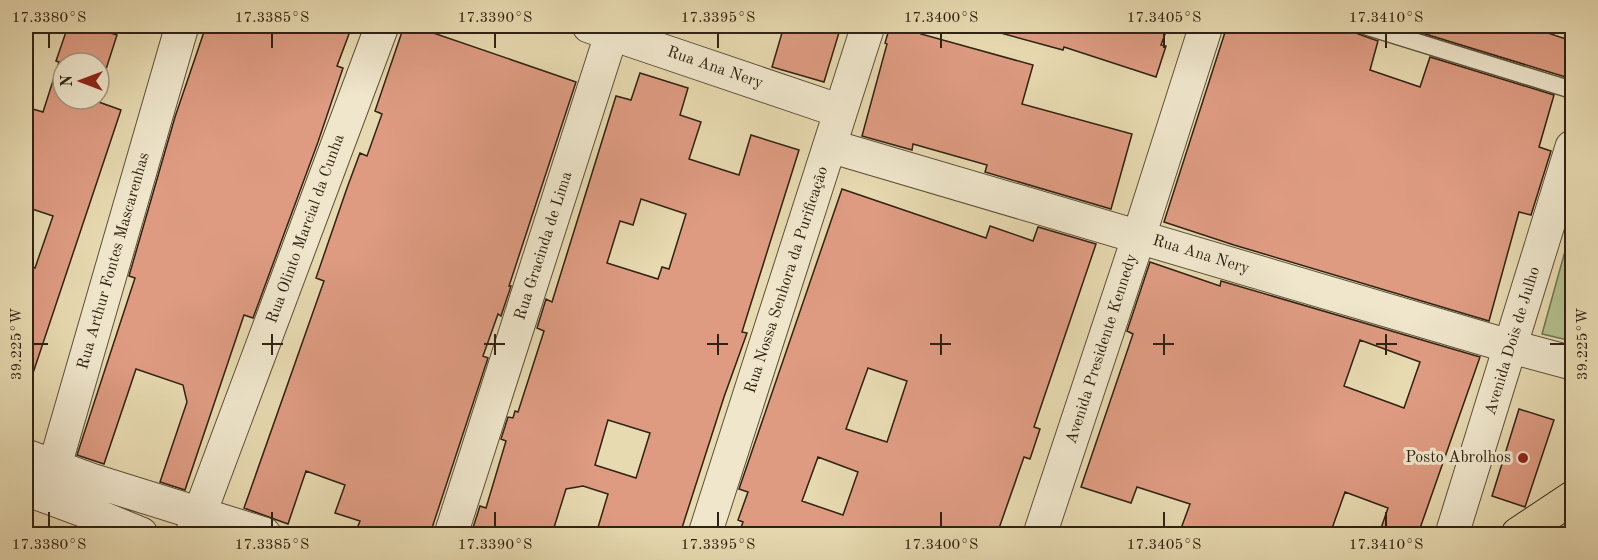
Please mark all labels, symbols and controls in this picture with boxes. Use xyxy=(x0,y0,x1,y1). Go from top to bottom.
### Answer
text: 17.3380°S xyxy=(12,11,86,26)
text: 17.3385°S xyxy=(235,11,309,26)
text: 17.3390°S xyxy=(458,11,532,26)
text: 17.3395°S xyxy=(681,11,755,26)
text: 17.3400°S xyxy=(904,11,978,26)
text: 17.3405°S xyxy=(1127,11,1201,26)
text: 17.3410°S xyxy=(1349,11,1423,26)
street label: Rua Ana Nery xyxy=(665,44,766,92)
north arrow xyxy=(51,51,111,111)
text: N xyxy=(60,74,76,87)
street label: Rua Olinto Marcial da Cunha xyxy=(264,132,348,326)
street label: Rua Arthur Fontes Mascarenhas xyxy=(75,151,153,371)
street label: Rua Nossa Senhora da Purificação xyxy=(743,164,831,395)
street label: Rua Gracinda de Lima xyxy=(512,170,576,322)
street label: Rua Ana Nery xyxy=(1151,233,1252,277)
street label: Avenida Presidente Kennedy xyxy=(1064,252,1140,446)
street label: Avenida Dois de Julho xyxy=(1483,265,1543,417)
text: 39.225°W xyxy=(10,308,25,380)
text: 39.225°W xyxy=(1576,308,1591,380)
place label: Posto Abrolhos xyxy=(1405,450,1511,466)
marker: Posto Abrolhos xyxy=(1516,451,1530,465)
text: 17.3380°S xyxy=(12,538,86,553)
text: 17.3385°S xyxy=(235,538,309,553)
text: 17.3390°S xyxy=(458,538,532,553)
text: 17.3395°S xyxy=(681,538,755,553)
text: 17.3400°S xyxy=(904,538,978,553)
text: 17.3405°S xyxy=(1127,538,1201,553)
text: 17.3410°S xyxy=(1349,538,1423,553)

